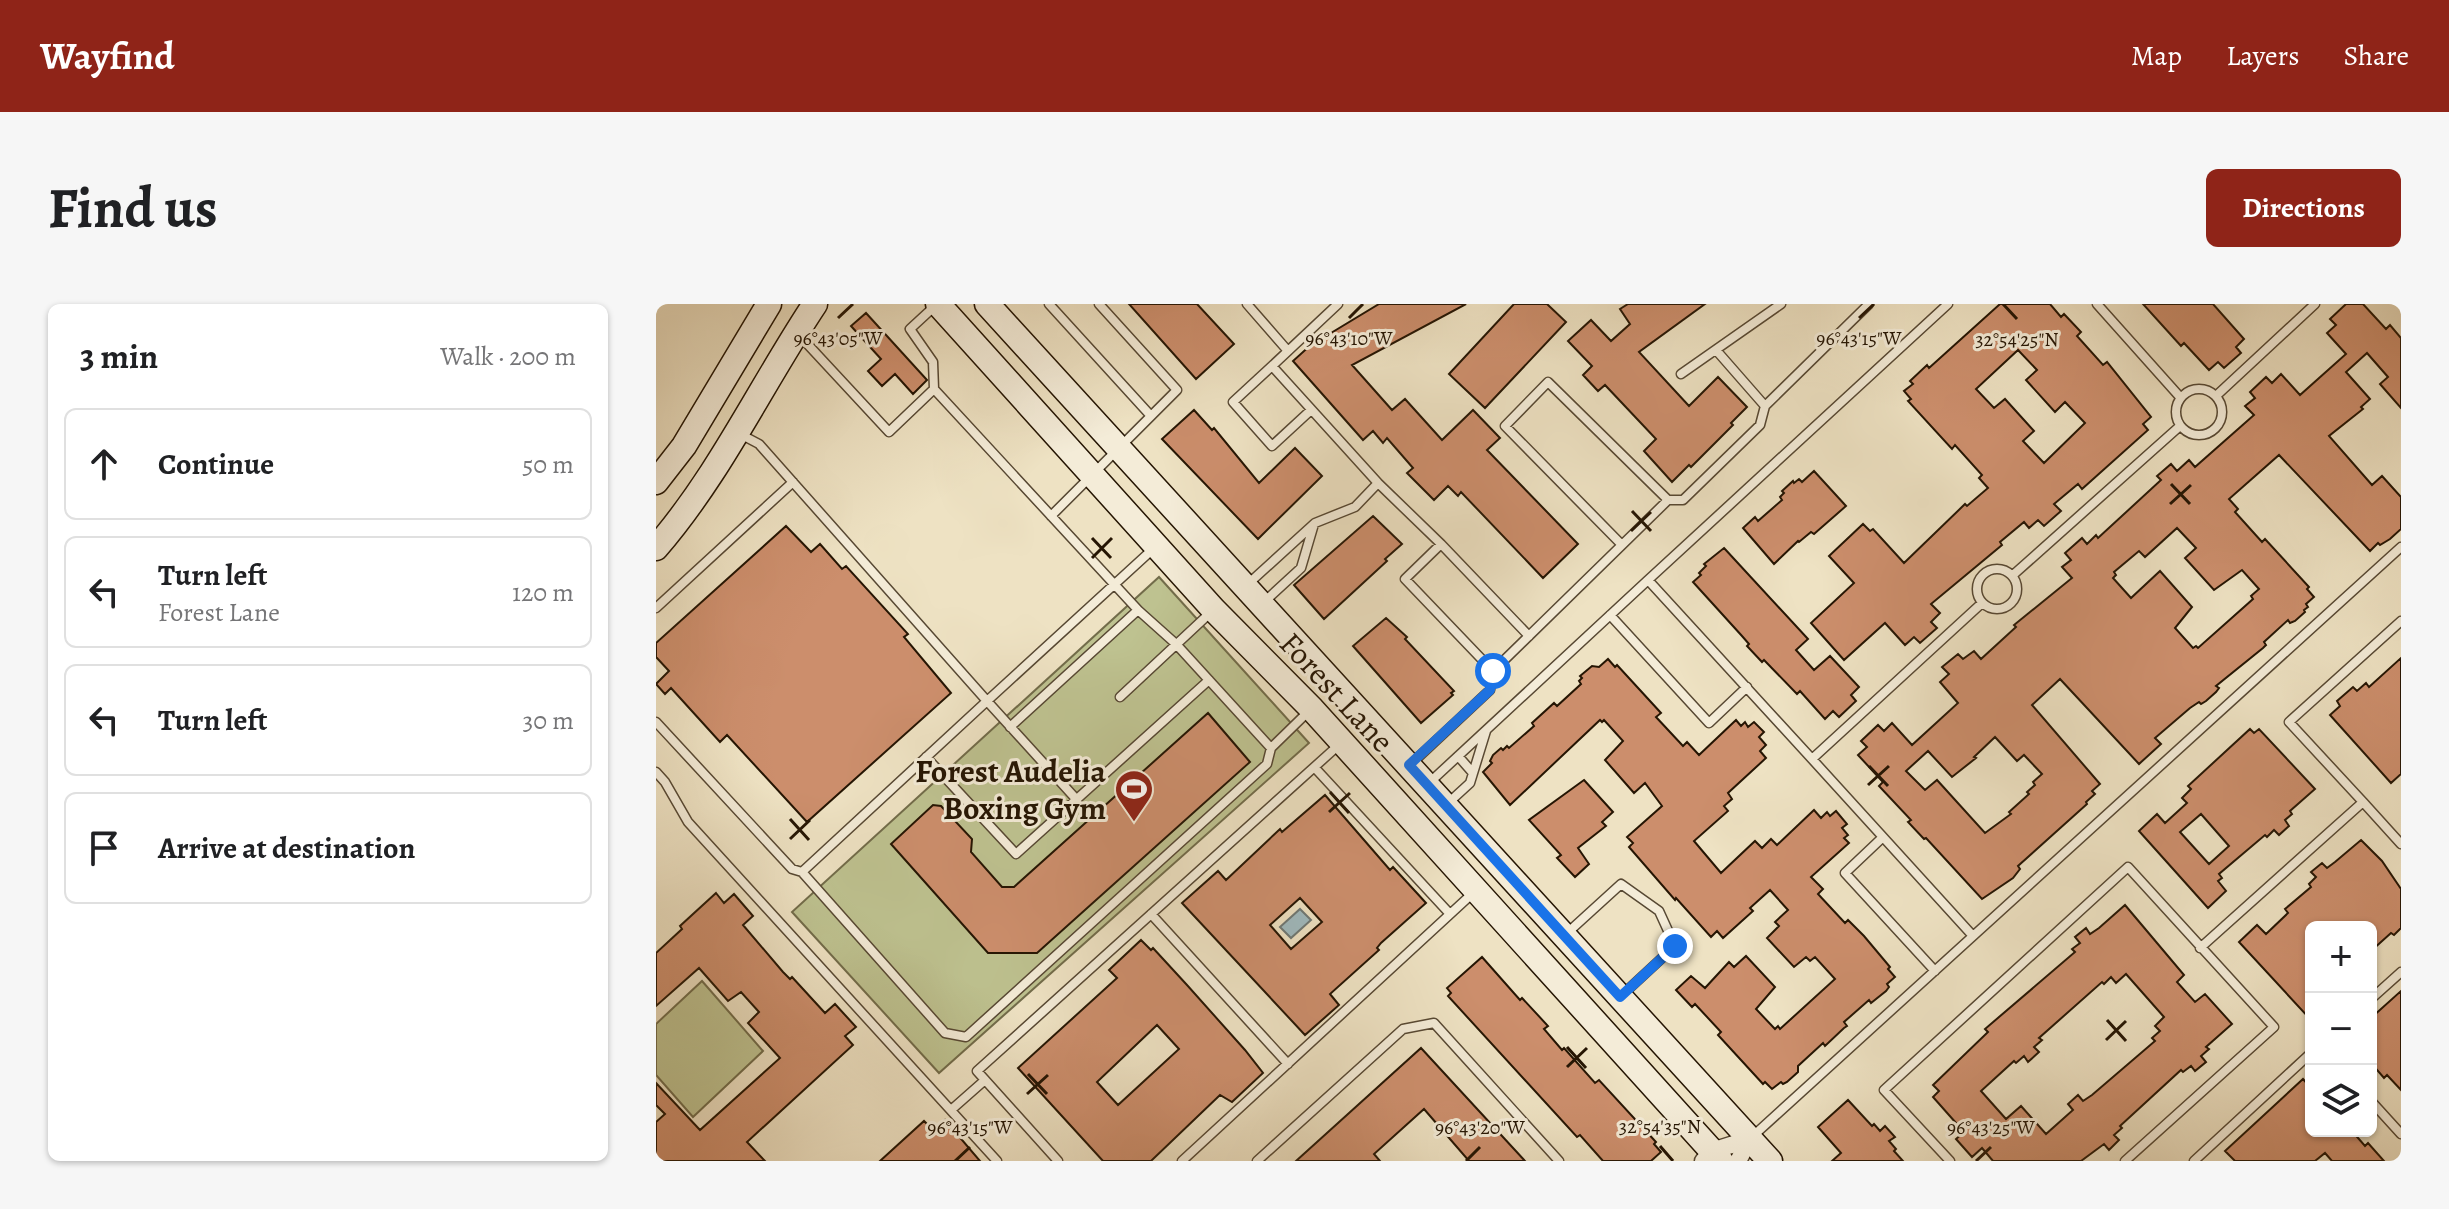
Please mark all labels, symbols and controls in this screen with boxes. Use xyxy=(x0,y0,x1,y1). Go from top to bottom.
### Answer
text: Wayfind xyxy=(40,30,175,82)
text: Map xyxy=(2131,37,2182,75)
text: Layers xyxy=(2226,37,2299,75)
text: Share xyxy=(2343,37,2409,75)
button: Directions xyxy=(2206,169,2401,247)
text: Find us xyxy=(48,170,218,246)
text: 96°43'05"W xyxy=(793,325,883,352)
text: 96°43'10"W xyxy=(1305,325,1393,352)
text: 96°43'15"W xyxy=(1816,325,1902,352)
text: 32°54'25"N xyxy=(1975,326,2059,353)
text: 3 min xyxy=(80,333,158,380)
text: Walk · 200 m xyxy=(440,339,576,374)
icon: ahead xyxy=(82,442,126,486)
text: Continue xyxy=(158,444,274,484)
text: 50 m xyxy=(522,447,574,482)
text: Turn left xyxy=(158,555,267,595)
icon: left xyxy=(82,570,126,614)
text: 120 m xyxy=(512,575,574,610)
text: Forest Lane xyxy=(158,595,280,630)
street label: Forest Lane xyxy=(1270,622,1404,762)
route start xyxy=(1475,653,1511,689)
icon: left xyxy=(82,698,126,742)
text: Turn left xyxy=(158,700,267,740)
text: 30 m xyxy=(523,703,574,738)
place label: Forest Audelia Boxing Gym xyxy=(915,749,1107,830)
sports icon: Forest Audelia Boxing Gym xyxy=(1113,768,1155,823)
icon: arrive xyxy=(82,826,126,870)
text: Arrive at destination xyxy=(158,828,415,868)
map controls xyxy=(2305,921,2377,1137)
button: + xyxy=(2305,921,2377,993)
route end xyxy=(1657,928,1693,964)
button: − xyxy=(2305,993,2377,1065)
button: layers xyxy=(2305,1065,2377,1137)
text: 32°54'35"N xyxy=(1619,1113,1701,1140)
text: 96°43'15"W xyxy=(927,1114,1013,1141)
text: 96°43'20"W xyxy=(1435,1114,1525,1141)
text: 96°43'25"W xyxy=(1947,1114,2035,1141)

